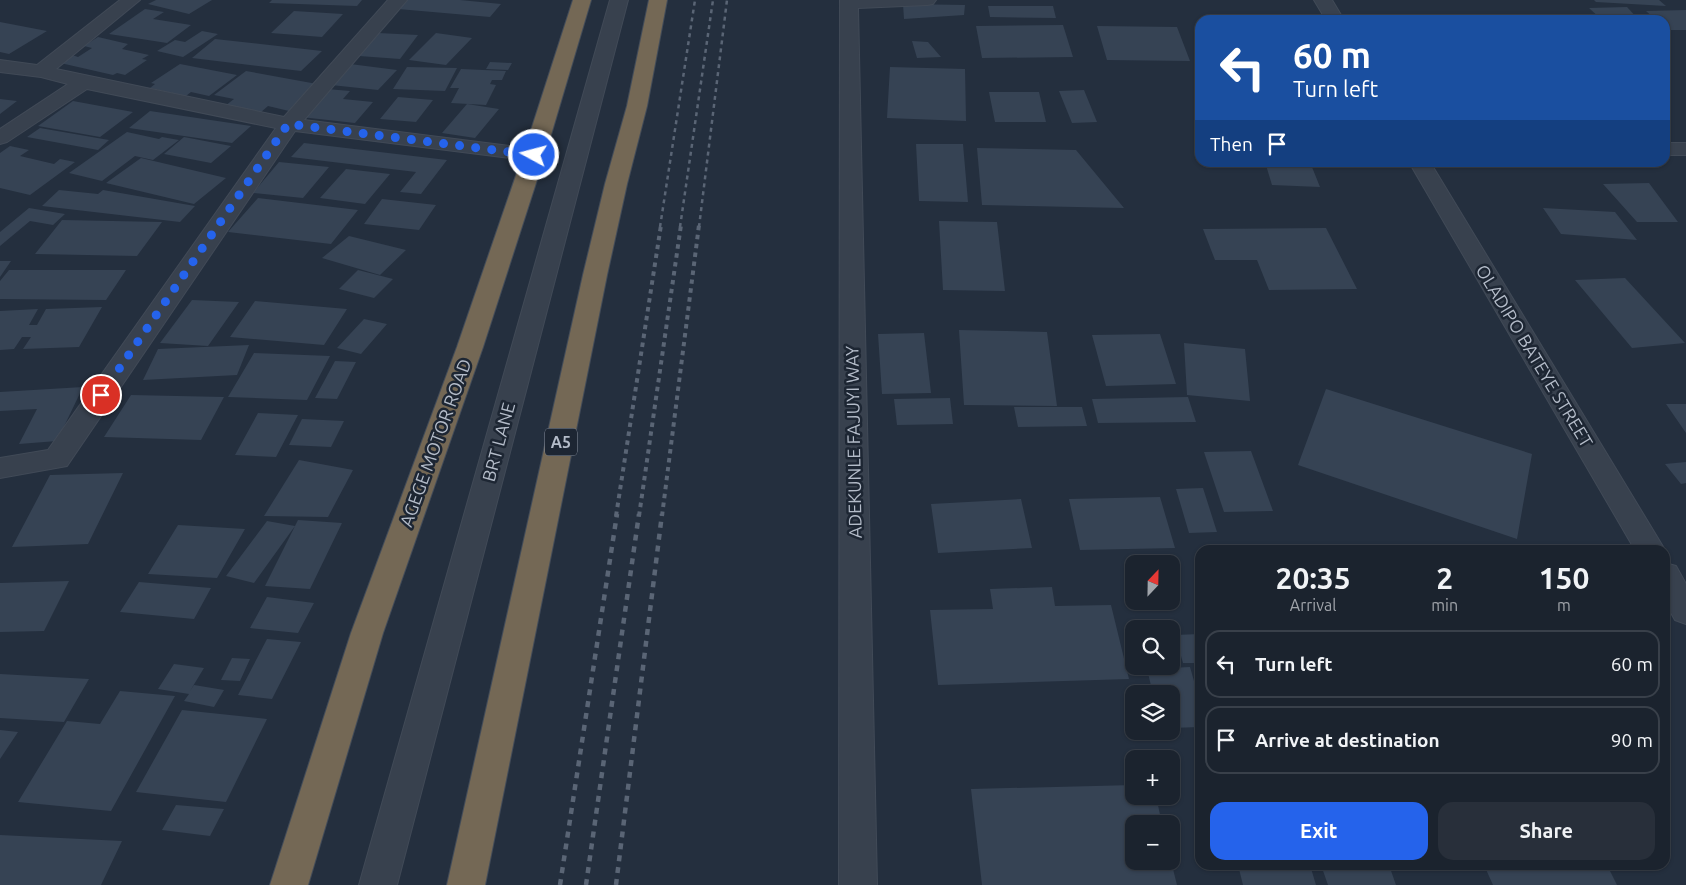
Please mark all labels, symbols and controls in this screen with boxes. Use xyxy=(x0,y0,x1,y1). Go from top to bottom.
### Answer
icon: left xyxy=(1210,35,1275,100)
text: 60 m xyxy=(1293,35,1371,75)
text: Turn left xyxy=(1293,76,1378,101)
position arrow xyxy=(507,128,559,180)
icon: arrive xyxy=(1263,130,1291,158)
text: Then xyxy=(1210,133,1253,155)
street label: OLADIPO BATEYE STREET xyxy=(1472,261,1597,450)
street label: ADEKUNLE FAJUYI WAY xyxy=(841,345,865,538)
street label: AGEGE MOTOR ROAD xyxy=(395,356,475,529)
pin xyxy=(80,374,122,416)
icon: arrive xyxy=(87,381,115,409)
street label: BRT LANE xyxy=(478,400,518,483)
road number: A5 xyxy=(545,428,577,456)
north arrow xyxy=(1125,555,1180,610)
map controls xyxy=(1125,555,1180,870)
text: 20:35 xyxy=(1276,561,1351,595)
text: 2 xyxy=(1436,561,1453,595)
text: 150 xyxy=(1539,561,1589,595)
text: Arrival xyxy=(1290,596,1336,614)
text: min xyxy=(1431,596,1458,614)
text: m xyxy=(1557,596,1571,614)
button: search xyxy=(1125,620,1180,675)
icon: left xyxy=(1212,650,1240,678)
text: Turn left xyxy=(1255,653,1333,675)
text: 60 m xyxy=(1611,653,1653,675)
button: layers xyxy=(1125,685,1180,740)
icon: arrive xyxy=(1212,726,1240,754)
text: Arrive at destination xyxy=(1255,729,1440,751)
text: 90 m xyxy=(1611,729,1653,751)
button: + xyxy=(1125,750,1180,805)
button: Exit xyxy=(1210,802,1428,860)
button: Share xyxy=(1438,802,1655,860)
button: − xyxy=(1125,815,1180,870)

